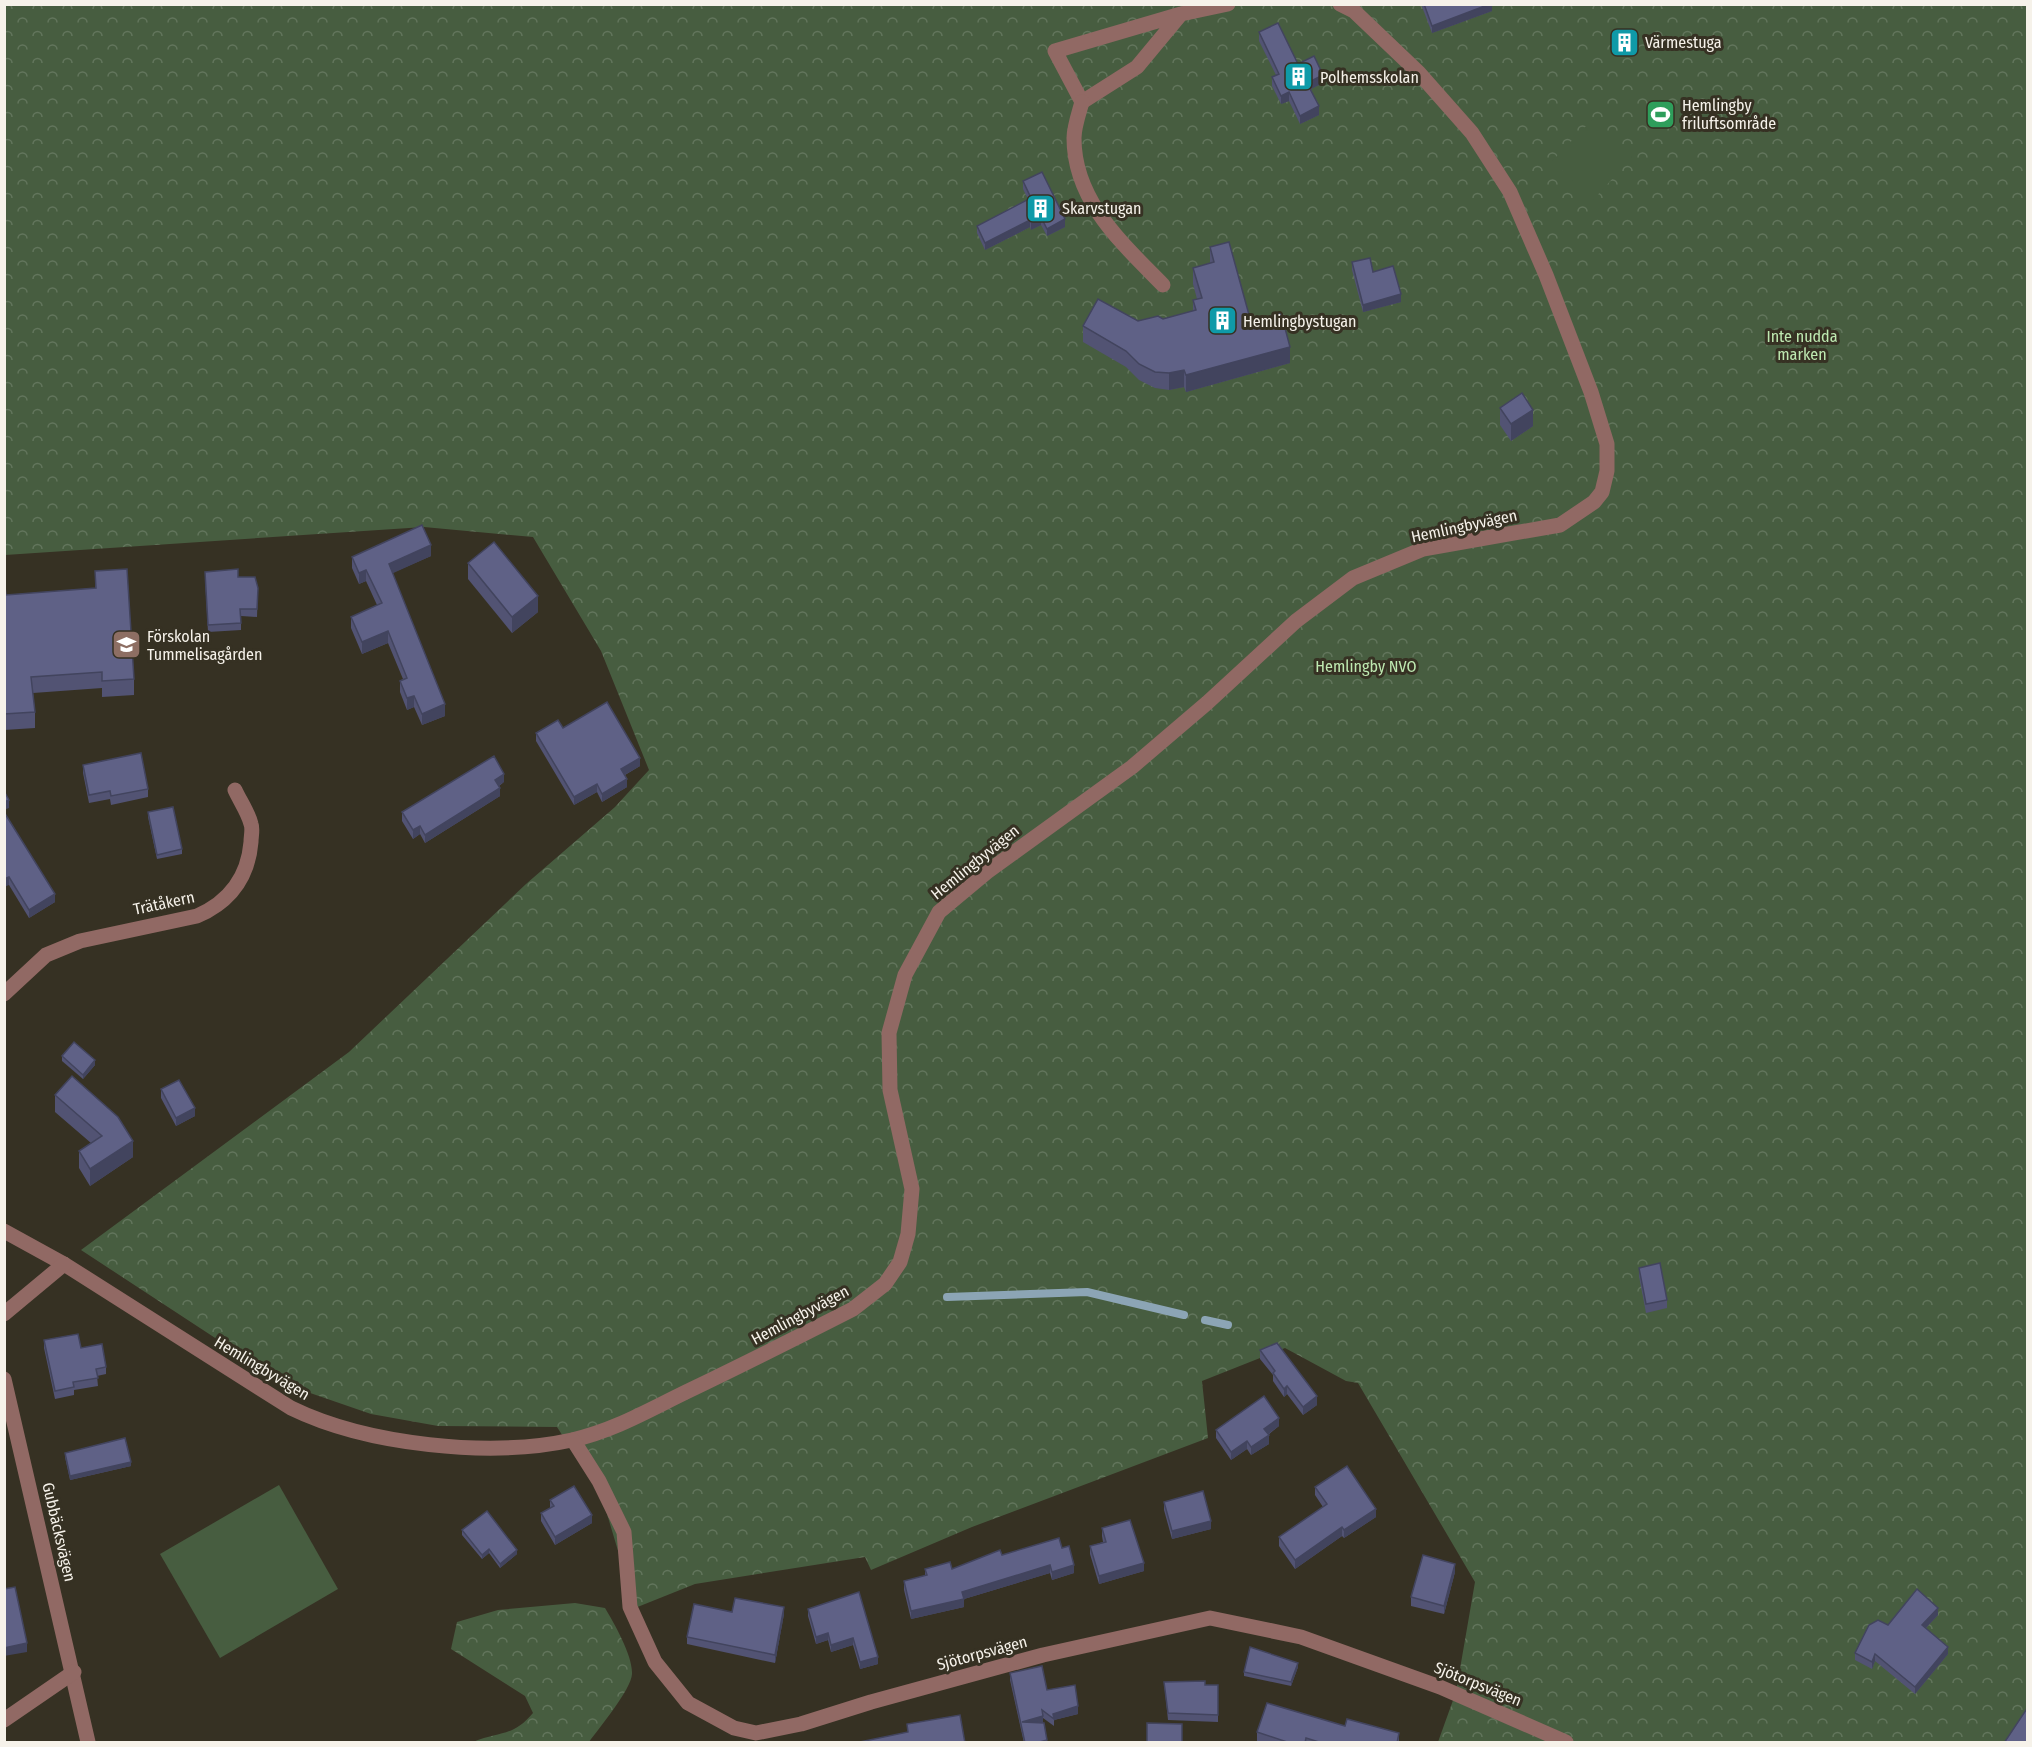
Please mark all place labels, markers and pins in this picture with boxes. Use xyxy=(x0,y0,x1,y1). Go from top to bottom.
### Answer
building icon: Värmestuga xyxy=(1608,26,1640,58)
place label: Värmestuga xyxy=(1645,33,1722,52)
building icon: Polhemsskolan xyxy=(1283,61,1315,93)
place label: Polhemsskolan xyxy=(1320,68,1419,87)
place label: Hemlingby friluftsområde xyxy=(1682,96,1776,133)
sports icon: Hemlingby friluftsområde xyxy=(1645,98,1677,130)
building icon: Skarvstugan xyxy=(1025,192,1057,224)
place label: Skarvstugan xyxy=(1062,199,1142,218)
building icon: Hemlingbystugan xyxy=(1206,305,1238,337)
place label: Hemlingbystugan xyxy=(1243,312,1357,331)
place label: Förskolan Tummelisagården xyxy=(147,627,262,664)
school or university icon: Förskolan Tummelisagården xyxy=(110,629,142,661)

